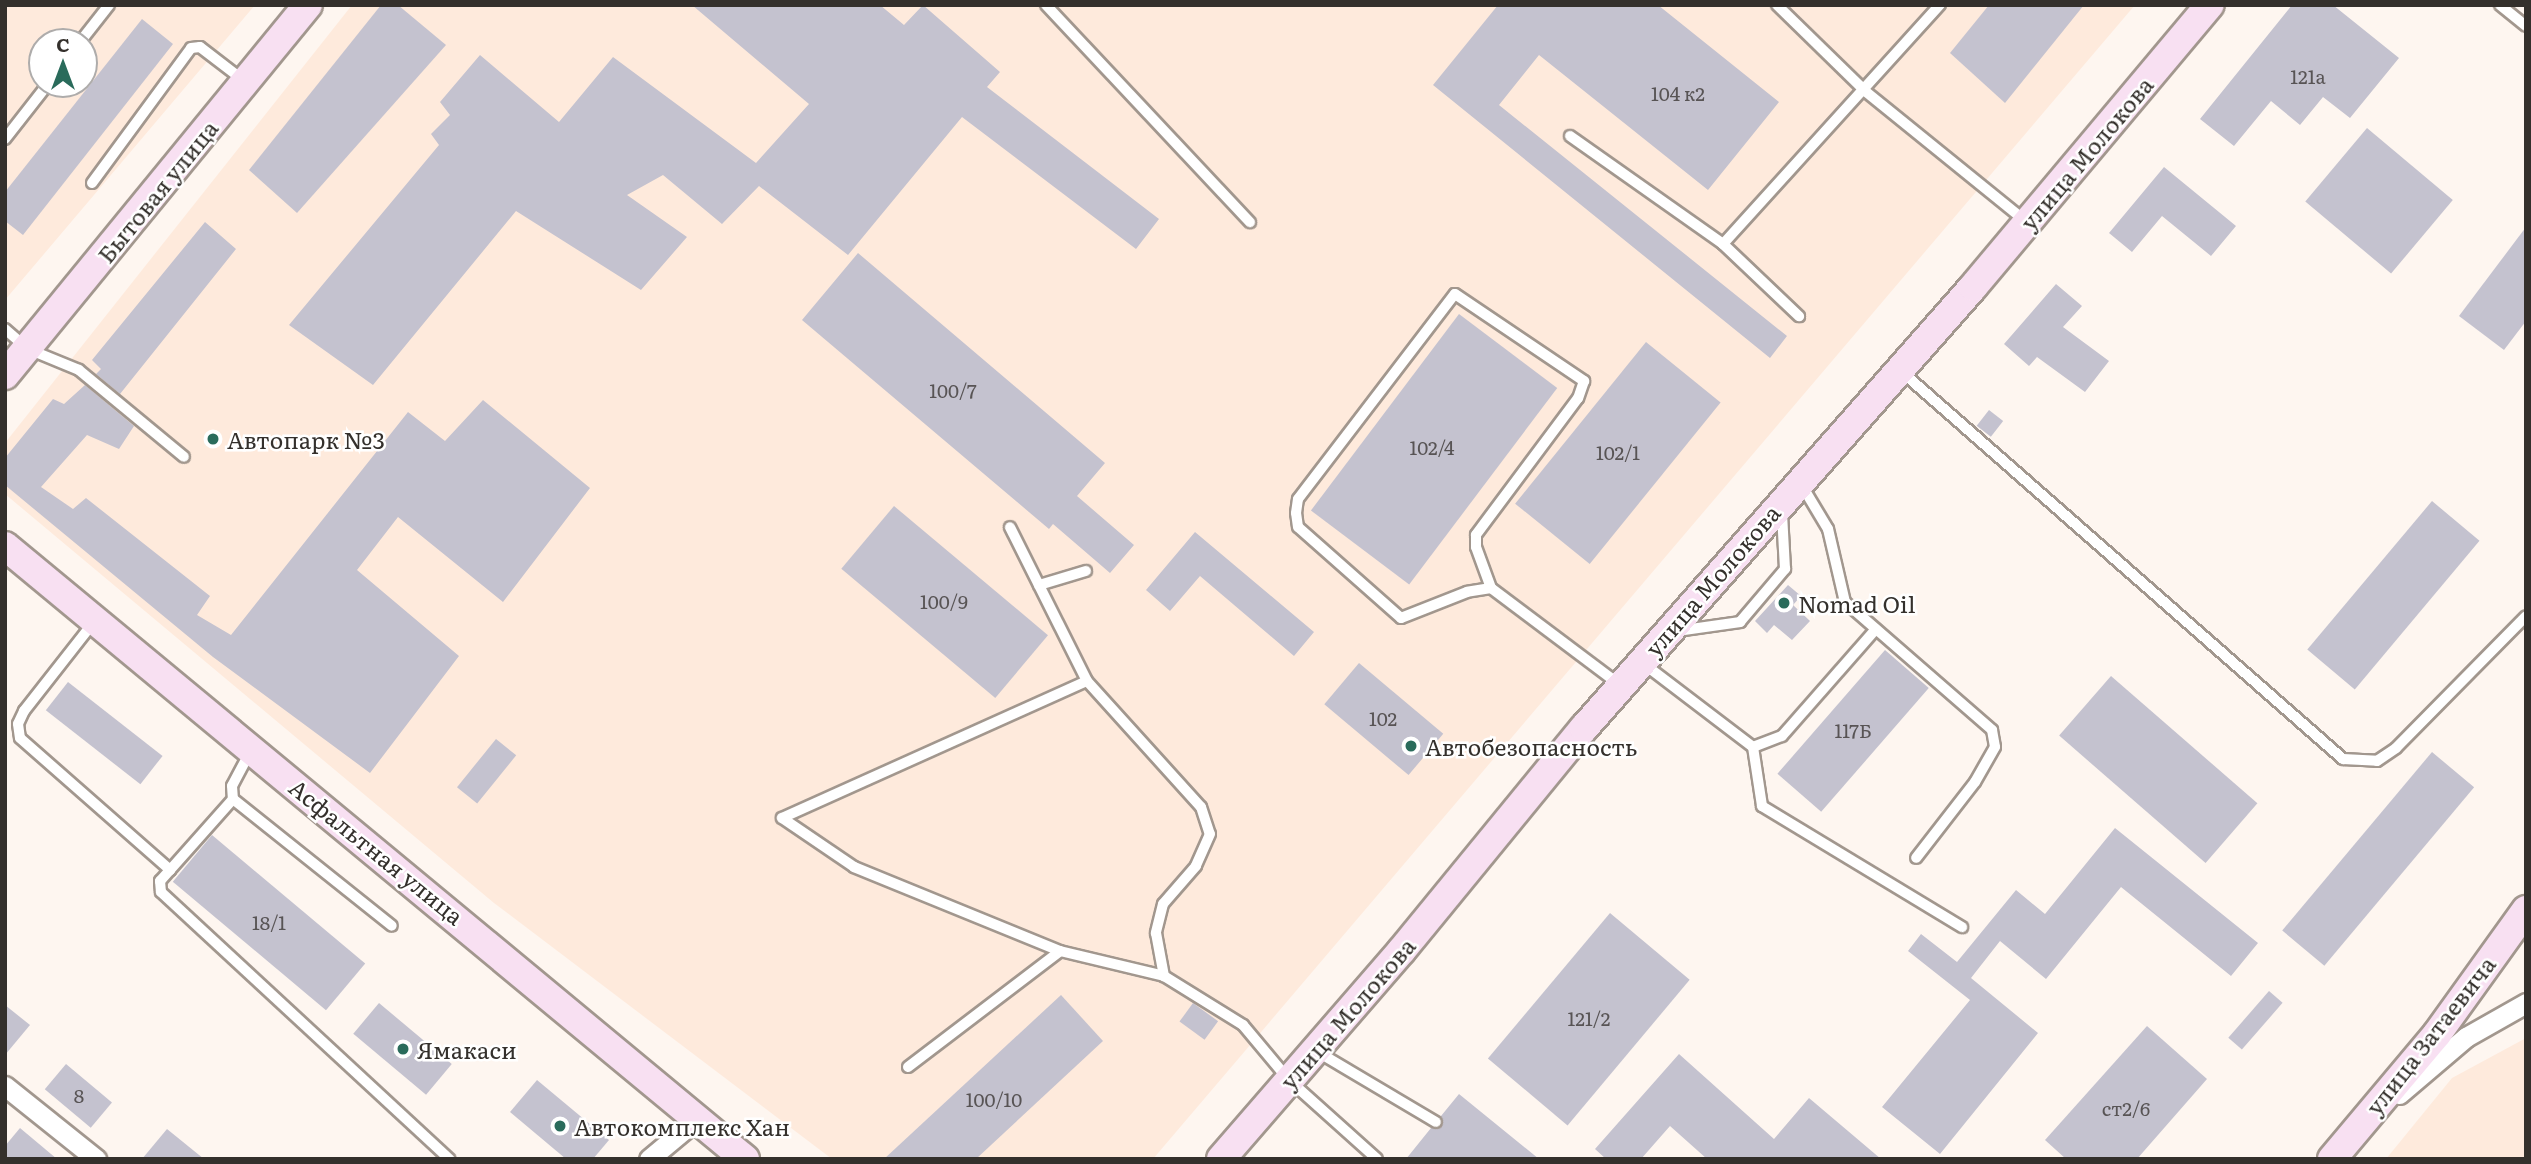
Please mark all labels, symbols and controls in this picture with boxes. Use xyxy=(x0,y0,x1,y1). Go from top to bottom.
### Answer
north arrow xyxy=(28,28,98,98)
text: С xyxy=(56,30,70,58)
house number: 121а xyxy=(2290,66,2326,88)
street label: улица Молокова xyxy=(2014,71,2158,235)
house number: 104 к2 xyxy=(1651,83,1705,105)
street label: Бытовая улица xyxy=(91,114,223,268)
house number: 100/7 xyxy=(929,380,977,402)
place label: Автопарк №3 xyxy=(227,425,385,453)
marker: Автопарк №3 xyxy=(205,431,221,447)
house number: 102/4 xyxy=(1410,437,1454,459)
house number: 102/1 xyxy=(1596,442,1640,464)
street label: улица Молокова xyxy=(1639,499,1785,661)
place label: Nomad Oil xyxy=(1798,589,1915,617)
house number: 100/9 xyxy=(920,591,968,613)
marker: Nomad Oil xyxy=(1776,595,1792,611)
house number: 102 xyxy=(1369,708,1397,730)
house number: 117Б xyxy=(1834,720,1872,742)
place label: Автобезопасность xyxy=(1425,732,1637,760)
marker: Автобезопасность xyxy=(1403,738,1419,754)
street label: Асфальтная улица xyxy=(284,772,470,930)
house number: 18/1 xyxy=(252,912,286,934)
street label: улица Молокова xyxy=(1274,932,1420,1094)
street label: улица Затаевича xyxy=(2359,950,2501,1120)
house number: 121/2 xyxy=(1568,1008,1610,1030)
place label: Ямакаси xyxy=(417,1035,517,1063)
marker: Ямакаси xyxy=(395,1041,411,1057)
house number: 8 xyxy=(74,1085,84,1107)
house number: 100/10 xyxy=(966,1089,1022,1111)
house number: ст2/6 xyxy=(2102,1098,2150,1120)
place label: Автокомплекс Хан xyxy=(574,1112,790,1140)
marker: Автокомплекс Хан xyxy=(552,1118,568,1134)

